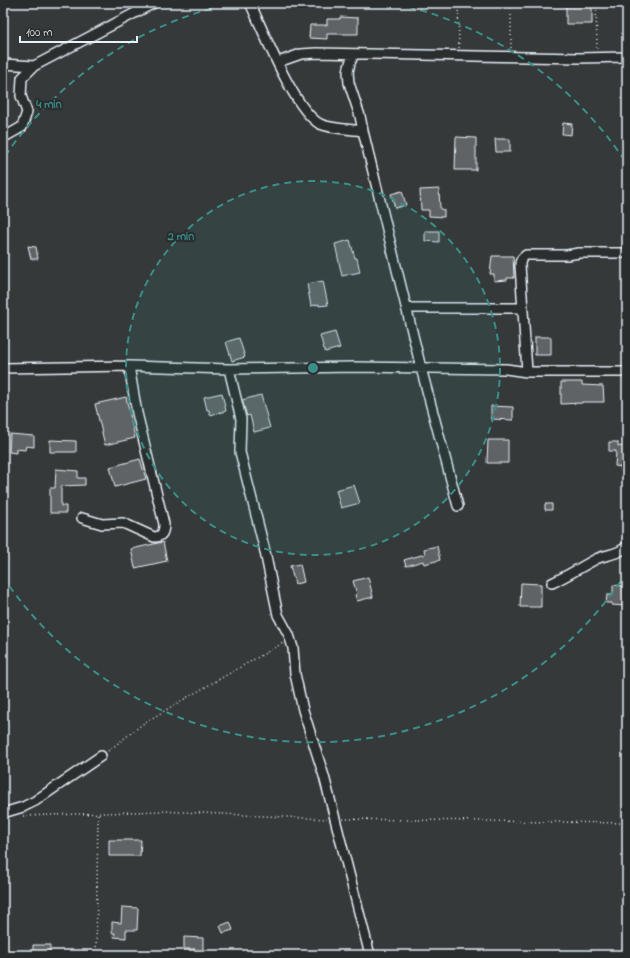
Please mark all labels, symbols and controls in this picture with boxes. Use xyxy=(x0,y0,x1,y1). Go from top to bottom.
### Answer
scale bar xyxy=(20,18,137,44)
text: 100 m xyxy=(26,24,53,42)
text: 4 min xyxy=(35,96,62,114)
text: 2 min xyxy=(167,228,194,246)
centre of rings xyxy=(306,361,320,375)

